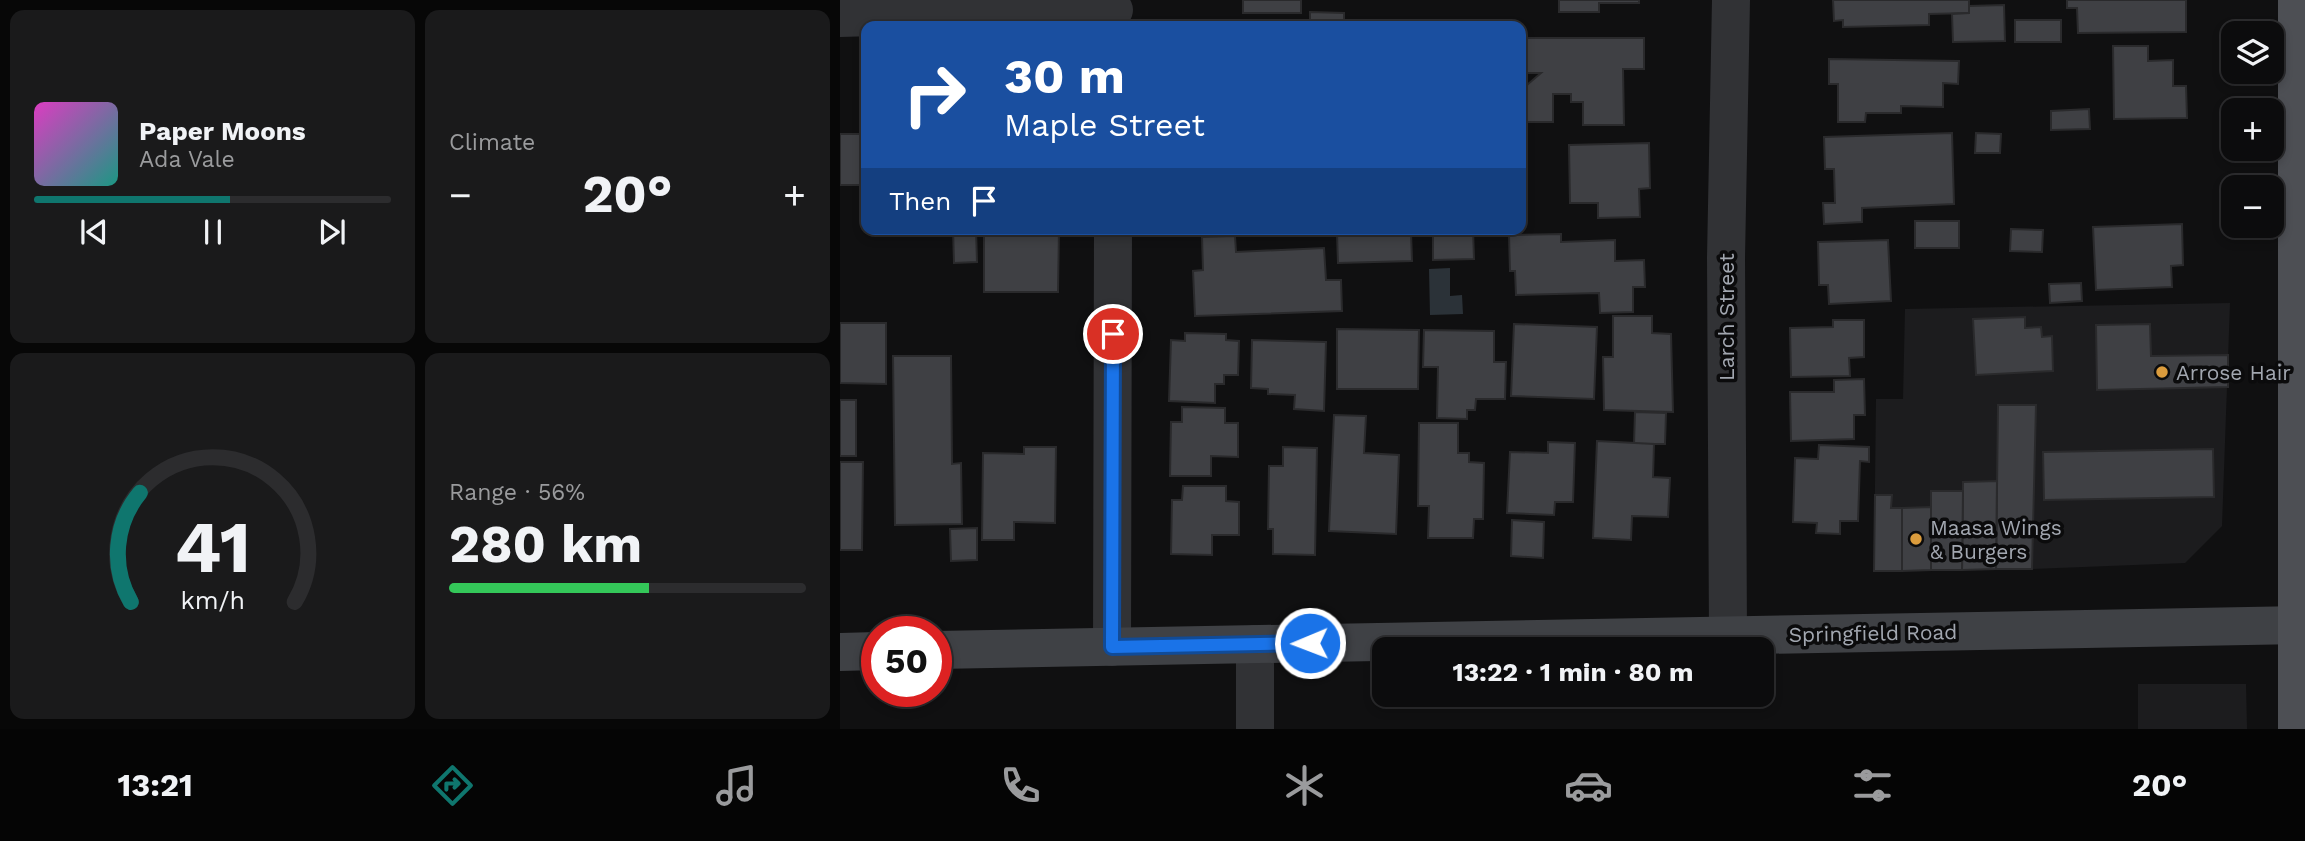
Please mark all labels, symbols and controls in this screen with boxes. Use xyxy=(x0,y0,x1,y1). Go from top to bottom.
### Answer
map controls xyxy=(2221,21,2284,238)
button: layers xyxy=(2221,21,2284,84)
text: 30 m xyxy=(1004,47,1125,105)
icon: right xyxy=(889,49,980,140)
button: + xyxy=(2221,98,2284,161)
text: Maple Street xyxy=(1004,106,1205,144)
text: Paper Moons xyxy=(139,116,306,146)
text: Climate xyxy=(449,129,535,156)
text: Ada Vale xyxy=(139,146,235,173)
text: 20° xyxy=(582,164,673,225)
text: − xyxy=(449,173,472,217)
text: + xyxy=(783,173,806,217)
button: − xyxy=(2221,175,2284,238)
icon: arrive xyxy=(965,182,1003,220)
text: Then xyxy=(889,186,951,216)
icon: previous xyxy=(75,213,113,251)
icon: pause xyxy=(194,213,232,251)
icon: next xyxy=(313,213,351,251)
street label: Larch Street xyxy=(1714,253,1739,381)
pin xyxy=(1083,304,1143,364)
icon: arrive xyxy=(1094,315,1132,353)
place label: Arrose Hair xyxy=(2176,360,2291,385)
marker: Arrose Hair xyxy=(2154,364,2170,380)
text: Range · 56% xyxy=(449,479,585,506)
text: 41 xyxy=(174,504,251,590)
text: 280 km xyxy=(449,514,642,575)
place label: Maasa Wings & Burgers xyxy=(1930,515,2062,564)
marker: Maasa Wings & Burgers xyxy=(1908,531,1924,547)
text: km/h xyxy=(180,586,245,615)
position arrow xyxy=(1273,606,1347,680)
speed limit sign: 50 xyxy=(861,616,952,707)
street label: Springfield Road xyxy=(1788,619,1958,647)
text: 13:22 · 1 min · 80 m xyxy=(1453,657,1694,687)
icon: directions xyxy=(428,761,477,810)
icon: music xyxy=(712,761,761,810)
icon: phone xyxy=(996,761,1045,810)
icon: climate xyxy=(1280,761,1329,810)
icon: car xyxy=(1564,761,1613,810)
icon: filters xyxy=(1848,761,1897,810)
text: 13:21 xyxy=(118,766,193,804)
text: 20° xyxy=(2132,766,2187,804)

